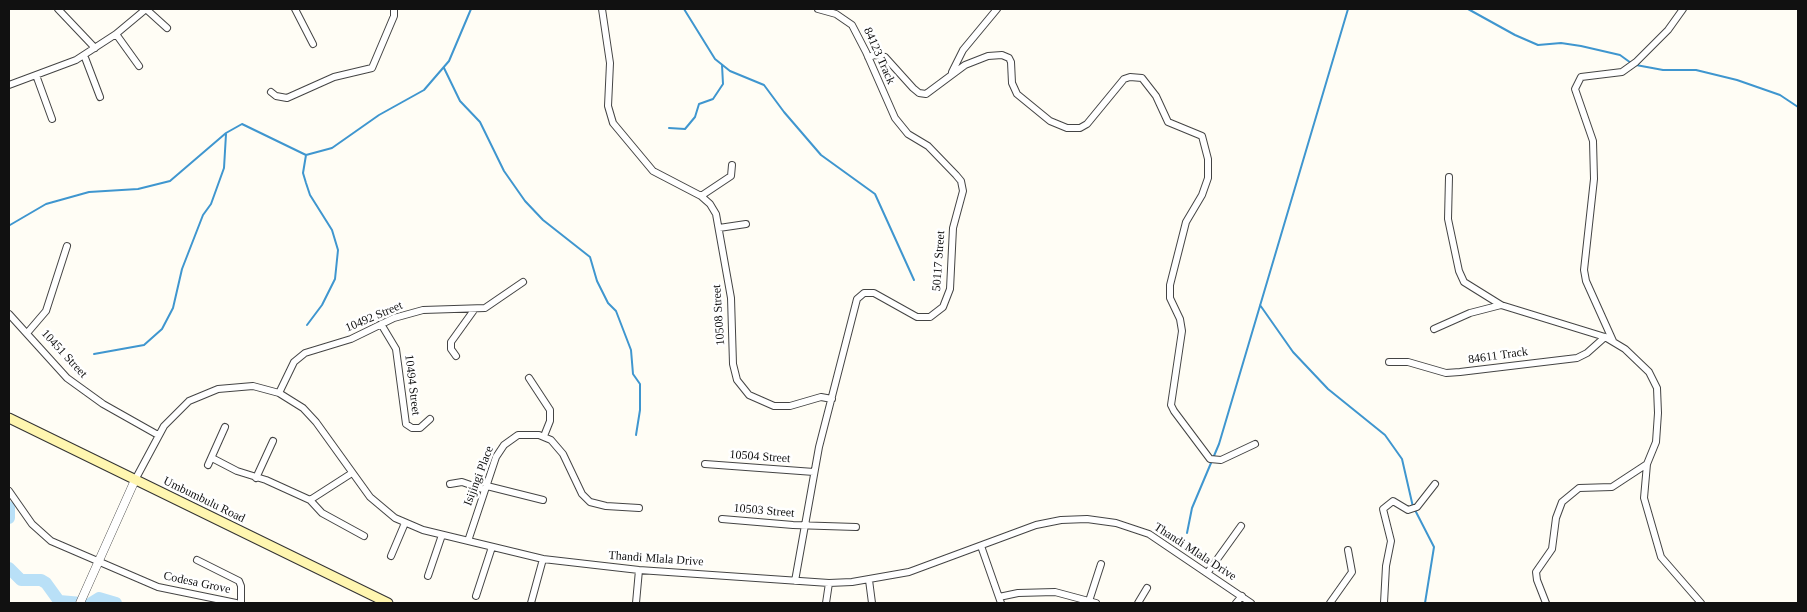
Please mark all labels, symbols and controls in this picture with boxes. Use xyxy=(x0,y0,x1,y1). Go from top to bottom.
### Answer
street label: 84123 Track xyxy=(860,25,898,87)
street label: 50117 Street xyxy=(930,230,948,292)
street label: 10508 Street xyxy=(710,284,728,346)
street label: 10492 Street xyxy=(343,298,405,336)
street label: 10451 Street xyxy=(38,327,90,381)
street label: 84611 Track xyxy=(1467,345,1529,367)
street label: 10494 Street xyxy=(401,354,423,416)
street label: Isijingi Place xyxy=(461,444,497,508)
street label: 10504 Street xyxy=(729,448,791,466)
street label: Umbumbulu Road xyxy=(161,474,247,526)
street label: 10503 Street xyxy=(733,501,795,521)
street label: Thandi Mlala Drive xyxy=(1151,520,1239,584)
street label: Thandi Mlala Drive xyxy=(608,548,704,570)
street label: Codesa Grove xyxy=(162,569,232,597)

